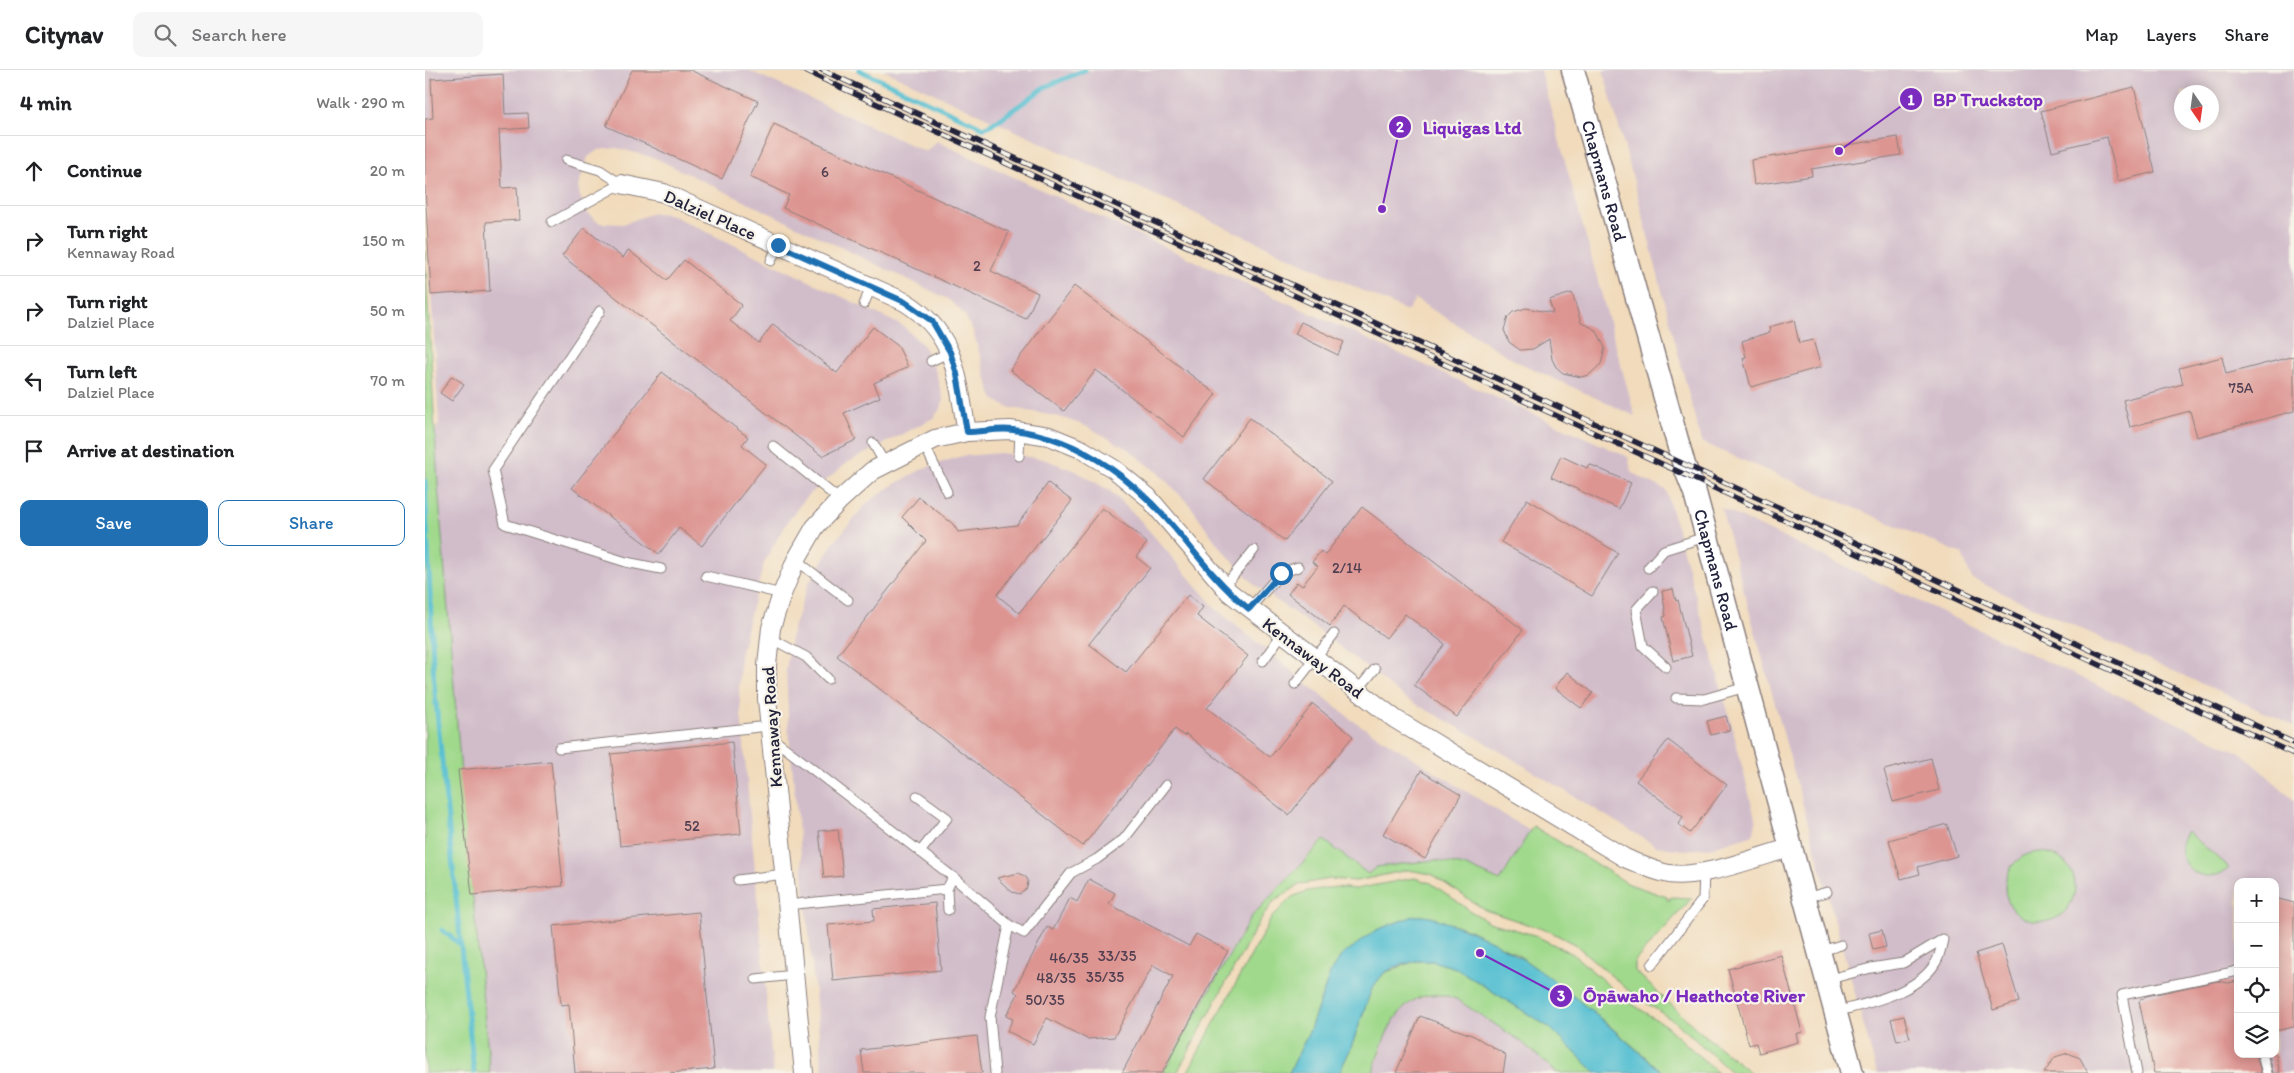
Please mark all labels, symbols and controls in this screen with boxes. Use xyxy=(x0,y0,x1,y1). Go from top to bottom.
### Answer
search box xyxy=(133,12,483,57)
text: Citynav xyxy=(25,20,103,49)
icon: search xyxy=(151,21,179,49)
text: Search here xyxy=(191,23,287,46)
text: Map xyxy=(2085,24,2118,46)
text: Layers xyxy=(2146,24,2196,46)
text: Share xyxy=(2224,24,2269,46)
callout: BP Truckstop xyxy=(1899,82,2052,116)
north arrow xyxy=(2174,85,2219,130)
text: BP Truckstop xyxy=(1933,88,2043,111)
text: 4 min xyxy=(20,90,72,115)
text: 1 xyxy=(1908,91,1915,109)
text: Walk · 290 m xyxy=(316,93,405,112)
callout: Liquigas Ltd xyxy=(1388,110,1532,144)
text: Liquigas Ltd xyxy=(1423,116,1522,139)
text: 2 xyxy=(1396,118,1404,136)
street label: Chapmans Road xyxy=(1577,118,1632,244)
icon: ahead xyxy=(20,157,48,185)
text: Continue xyxy=(67,159,142,182)
text: 20 m xyxy=(370,161,405,180)
house number: 6 xyxy=(821,163,829,181)
street label: Dalziel Place xyxy=(661,185,759,245)
text: Turn right xyxy=(67,220,148,243)
icon: right xyxy=(20,227,48,255)
text: 150 m xyxy=(362,231,405,250)
route end xyxy=(767,234,790,257)
text: Kennaway Road xyxy=(67,243,175,262)
house number: 2 xyxy=(973,257,981,275)
text: Turn right xyxy=(67,290,148,313)
icon: right xyxy=(20,297,48,325)
text: 50 m xyxy=(370,301,405,320)
text: Dalziel Place xyxy=(67,313,155,332)
text: Turn left xyxy=(67,360,137,383)
icon: left xyxy=(20,367,48,395)
text: 70 m xyxy=(370,371,405,390)
house number: 75A xyxy=(2229,379,2254,397)
text: Dalziel Place xyxy=(67,383,155,402)
icon: arrive xyxy=(20,437,48,465)
text: Arrive at destination xyxy=(67,439,234,462)
button: Save xyxy=(20,500,208,546)
button: Share xyxy=(218,500,405,546)
street label: Chapmans Road xyxy=(1689,507,1743,633)
house number: 2/14 xyxy=(1332,559,1362,577)
route start xyxy=(1270,562,1293,585)
street label: Kennaway Road xyxy=(1258,613,1368,703)
street label: Kennaway Road xyxy=(757,665,787,788)
house number: 52 xyxy=(684,817,700,835)
map controls xyxy=(2234,878,2279,1058)
button: + xyxy=(2234,878,2279,923)
button: − xyxy=(2234,923,2279,968)
house number: 33/35 xyxy=(1098,947,1136,965)
house number: 46/35 xyxy=(1049,949,1089,967)
house number: 35/35 xyxy=(1086,968,1124,986)
button: locate xyxy=(2234,968,2279,1013)
house number: 48/35 xyxy=(1036,969,1076,987)
callout: Ōpāwaho / Heathcote River xyxy=(1549,979,1815,1013)
text: Ōpāwaho / Heathcote River xyxy=(1583,984,1806,1007)
text: 3 xyxy=(1557,987,1565,1005)
house number: 50/35 xyxy=(1025,991,1065,1009)
button: layers xyxy=(2234,1013,2279,1058)

